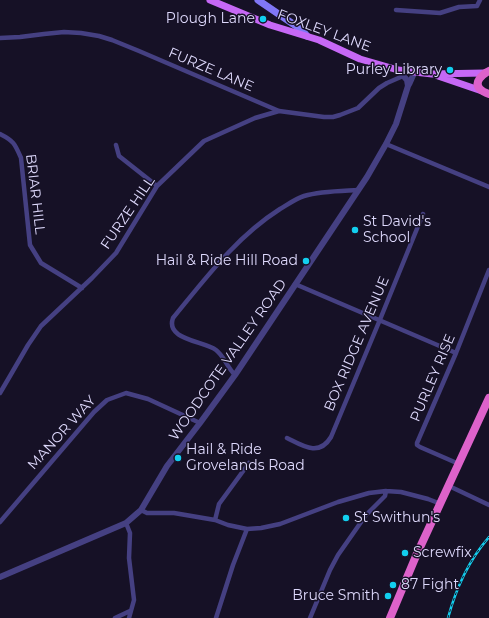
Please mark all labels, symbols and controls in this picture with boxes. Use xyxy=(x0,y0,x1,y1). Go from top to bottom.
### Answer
street label: FOXLEY LANE xyxy=(275,6,373,56)
place label: Plough Lane xyxy=(166,11,255,27)
marker: Plough Lane xyxy=(258,14,268,24)
street label: FURZE LANE xyxy=(166,44,256,96)
place label: Purley Library xyxy=(346,62,442,78)
marker: Purley Library xyxy=(445,65,455,75)
street label: BRIAR HILL xyxy=(22,153,48,235)
street label: FURZE HILL xyxy=(97,173,159,253)
place label: St David's School xyxy=(363,214,431,246)
marker: St David's School xyxy=(350,225,360,235)
place label: Hail & Ride Hill Road xyxy=(156,253,298,269)
marker: Hail & Ride Hill Road xyxy=(301,256,311,266)
street label: BOX RIDGE AVENUE xyxy=(321,274,393,414)
street label: WOODCOTE VALLEY ROAD xyxy=(166,276,290,444)
street label: PURLEY RISE xyxy=(407,332,459,424)
street label: MANOR WAY xyxy=(24,393,100,473)
place label: Hail & Ride Grovelands Road xyxy=(186,442,305,474)
marker: Hail & Ride Grovelands Road xyxy=(173,453,183,463)
place label: St Swithun's xyxy=(354,510,440,526)
marker: St Swithun's xyxy=(341,513,351,523)
place label: Screwfix xyxy=(413,545,472,561)
marker: Screwfix xyxy=(400,548,410,558)
place label: 87 Fight xyxy=(401,577,459,593)
marker: 87 Fight xyxy=(388,580,398,590)
place label: Bruce Smith xyxy=(292,588,380,604)
marker: Bruce Smith xyxy=(383,591,393,601)

